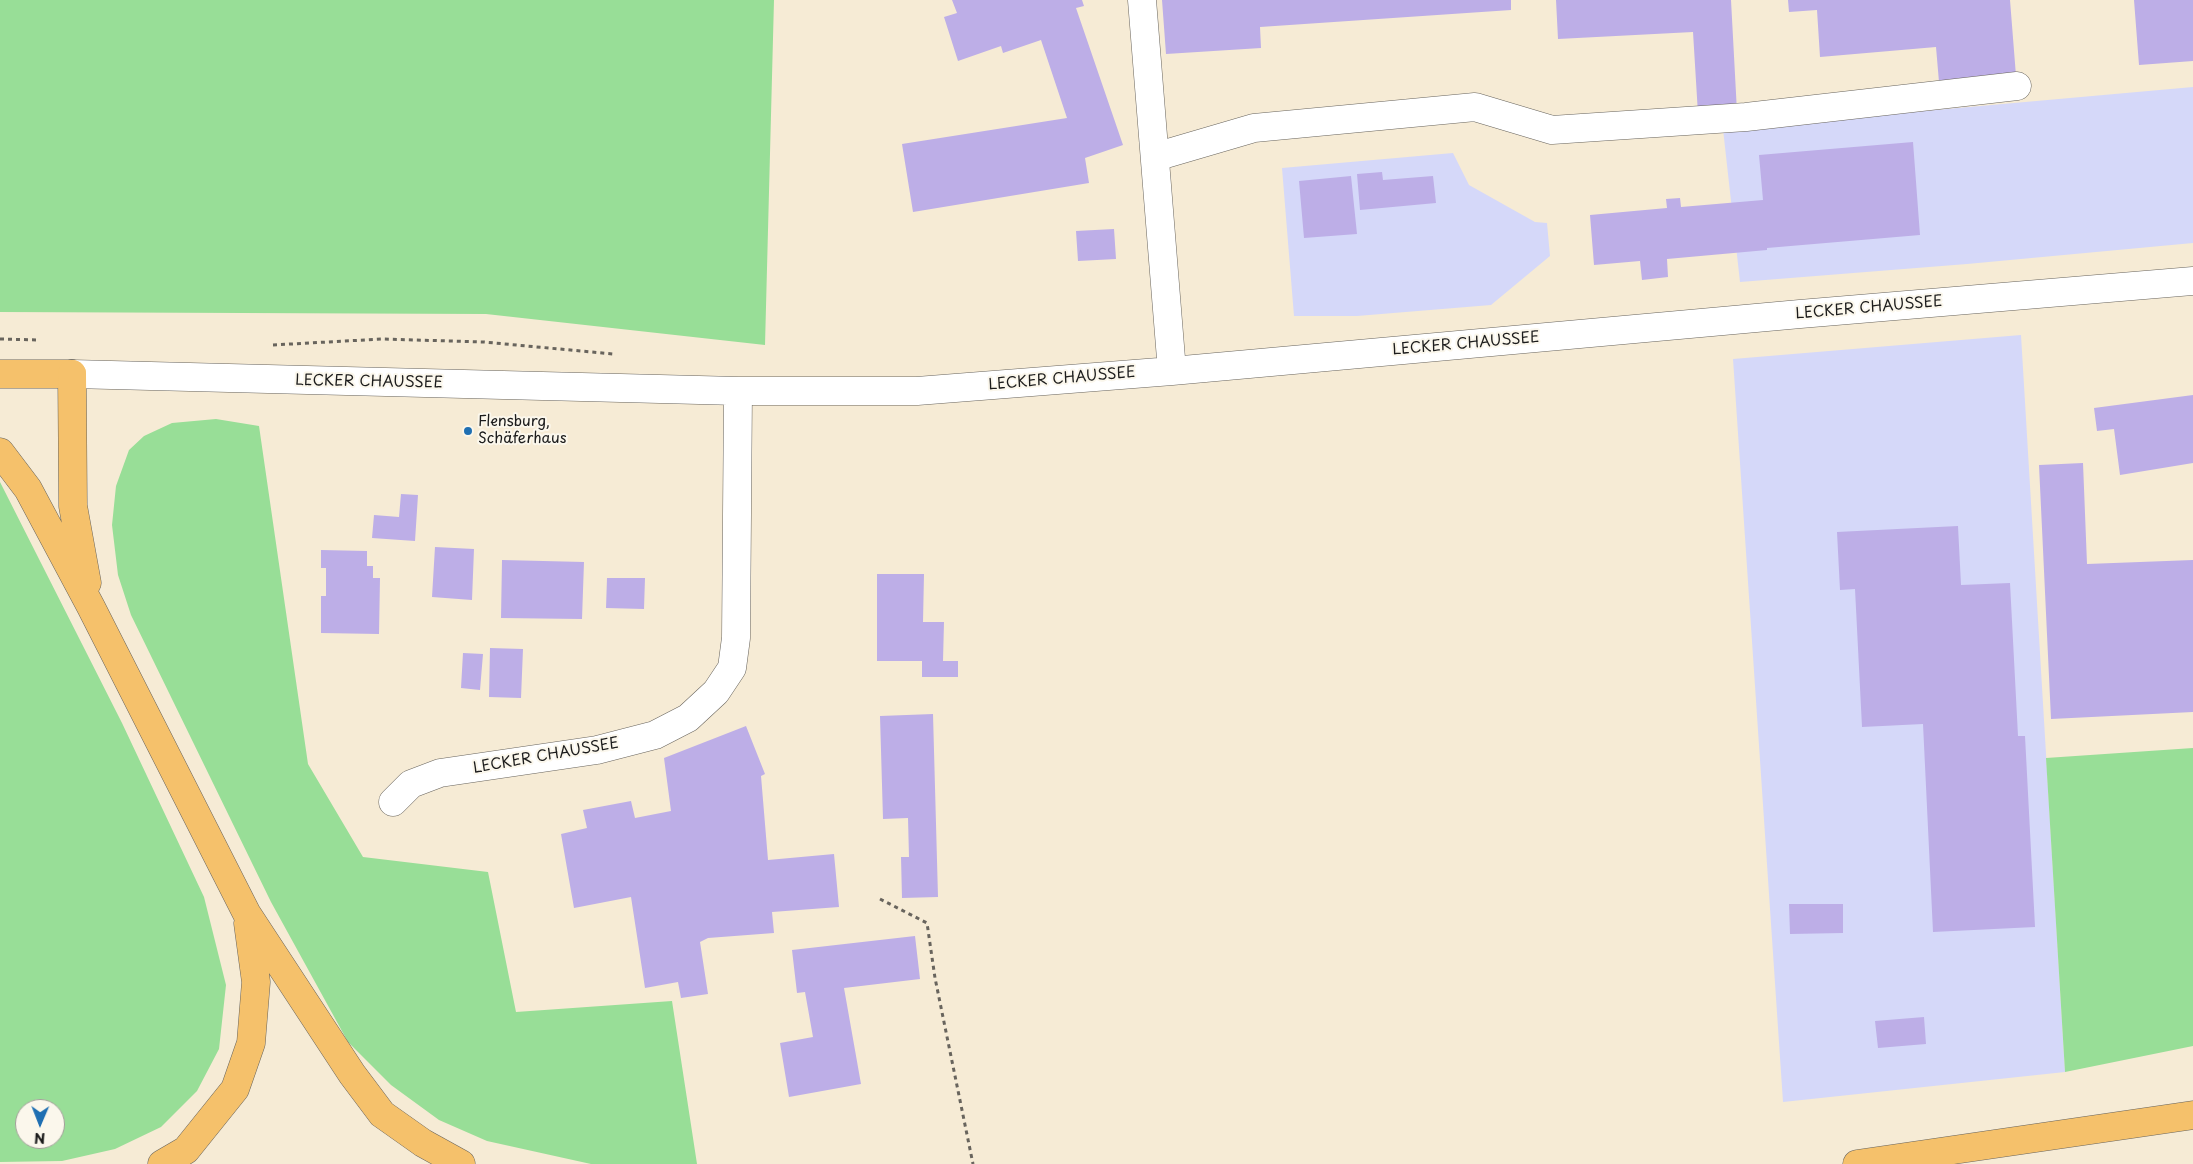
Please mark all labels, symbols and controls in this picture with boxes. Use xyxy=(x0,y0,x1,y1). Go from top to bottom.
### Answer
street label: LECKER CHAUSSEE xyxy=(1795,293,1943,323)
street label: LECKER CHAUSSEE xyxy=(1392,329,1540,359)
street label: LECKER CHAUSSEE xyxy=(988,364,1136,394)
street label: LECKER CHAUSSEE xyxy=(295,372,443,392)
place label: Flensburg, Schäferhaus xyxy=(478,413,567,448)
marker: Flensburg, Schäferhaus xyxy=(462,425,474,437)
street label: LECKER CHAUSSEE xyxy=(472,734,620,778)
north arrow xyxy=(15,1099,65,1149)
text: N xyxy=(34,1128,45,1149)

